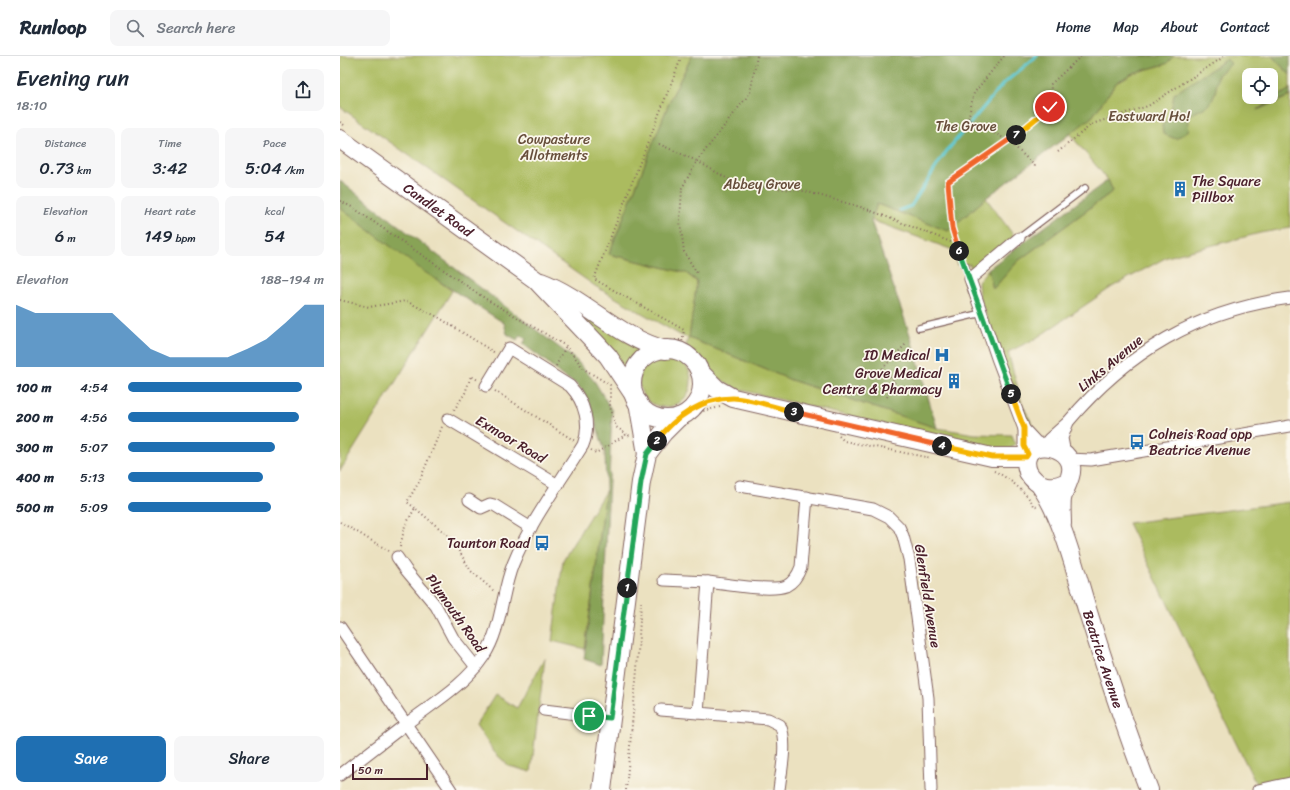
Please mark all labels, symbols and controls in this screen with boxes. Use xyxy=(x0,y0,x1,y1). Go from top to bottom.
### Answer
search box xyxy=(110,10,390,46)
text: Runloop xyxy=(20,11,86,44)
text: Search here xyxy=(156,15,235,41)
text: Home xyxy=(1056,15,1091,40)
text: Map xyxy=(1113,15,1139,40)
text: About xyxy=(1161,15,1198,40)
text: Contact xyxy=(1220,15,1270,40)
icon: search xyxy=(124,17,146,39)
text: Evening run xyxy=(16,59,129,98)
map controls xyxy=(1242,68,1278,104)
button: locate xyxy=(1242,68,1278,104)
button: share xyxy=(282,69,324,111)
pin xyxy=(1033,90,1067,124)
text: 18:10 xyxy=(16,94,47,117)
icon: check xyxy=(1039,96,1061,118)
park label: Eastward Ho! xyxy=(1108,104,1191,129)
park label: The Grove xyxy=(936,114,997,139)
pin: 7 xyxy=(1006,125,1026,145)
text: 7 xyxy=(1013,125,1019,144)
park label: Cowpasture Allotments xyxy=(518,127,590,168)
text: Distance xyxy=(44,134,86,153)
text: Time xyxy=(158,134,182,153)
text: Pace xyxy=(263,134,286,153)
text: 0.73 xyxy=(39,153,74,183)
text: 3:42 xyxy=(153,153,187,183)
text: 5:04 xyxy=(245,153,282,183)
text: km xyxy=(74,161,91,180)
text: /km xyxy=(282,161,304,180)
place label: The Square Pillbox xyxy=(1192,169,1261,210)
park label: Abbey Grove xyxy=(722,172,801,197)
street label: Candlet Road xyxy=(398,176,480,245)
building icon: The Square Pillbox xyxy=(1171,180,1189,198)
text: Elevation xyxy=(43,202,88,221)
text: Heart rate xyxy=(144,202,196,221)
text: kcal xyxy=(265,202,285,221)
text: 6 xyxy=(55,221,65,251)
text: 149 xyxy=(144,221,173,251)
text: 54 xyxy=(264,221,285,251)
text: m xyxy=(65,229,76,248)
text: bpm xyxy=(173,229,196,248)
pin: 6 xyxy=(949,241,969,261)
text: 6 xyxy=(956,241,962,260)
text: Elevation xyxy=(16,268,69,291)
text: 188–194 m xyxy=(260,268,324,291)
street label: Links Avenue xyxy=(1072,328,1149,398)
place label: ID Medical xyxy=(863,343,931,368)
hospital icon: ID Medical xyxy=(933,346,951,364)
place label: Grove Medical Centre & Pharmacy xyxy=(823,361,943,402)
building icon: Grove Medical Centre & Pharmacy xyxy=(945,372,963,390)
text: 100 m xyxy=(16,376,51,399)
text: 4:54 xyxy=(80,376,108,399)
pin: 5 xyxy=(1001,384,1021,404)
text: 5 xyxy=(1008,384,1014,403)
pin: 3 xyxy=(784,402,804,422)
text: 3 xyxy=(791,402,797,421)
text: 200 m xyxy=(16,406,53,429)
text: 4:56 xyxy=(80,406,107,429)
street label: Exmoor Road xyxy=(470,408,552,471)
place label: Colneis Road opp Beatrice Avenue xyxy=(1149,422,1253,463)
pin: 2 xyxy=(647,431,667,451)
text: 2 xyxy=(654,431,660,450)
bus stop icon: Colneis Road opp Beatrice Avenue xyxy=(1128,433,1146,451)
text: 300 m xyxy=(16,436,53,459)
text: 5:07 xyxy=(80,436,108,459)
pin: 4 xyxy=(932,436,952,456)
text: 4 xyxy=(939,436,945,455)
text: 400 m xyxy=(16,466,54,489)
text: 5:13 xyxy=(80,466,105,489)
text: 500 m xyxy=(16,496,54,519)
text: 5:09 xyxy=(80,496,108,519)
place label: Taunton Road xyxy=(447,531,532,556)
bus stop icon: Taunton Road xyxy=(533,534,551,552)
street label: Glenfield Avenue xyxy=(907,542,948,650)
street label: Plymouth Road xyxy=(419,568,493,659)
pin: 1 xyxy=(617,578,637,598)
text: 1 xyxy=(625,578,629,597)
street label: Beatrice Avenue xyxy=(1075,607,1131,712)
pin xyxy=(572,699,606,733)
icon: arrive xyxy=(578,705,600,727)
button: Save xyxy=(16,736,166,782)
button: Share xyxy=(174,736,324,782)
text: 50 m xyxy=(358,761,383,780)
scale bar xyxy=(352,762,428,781)

